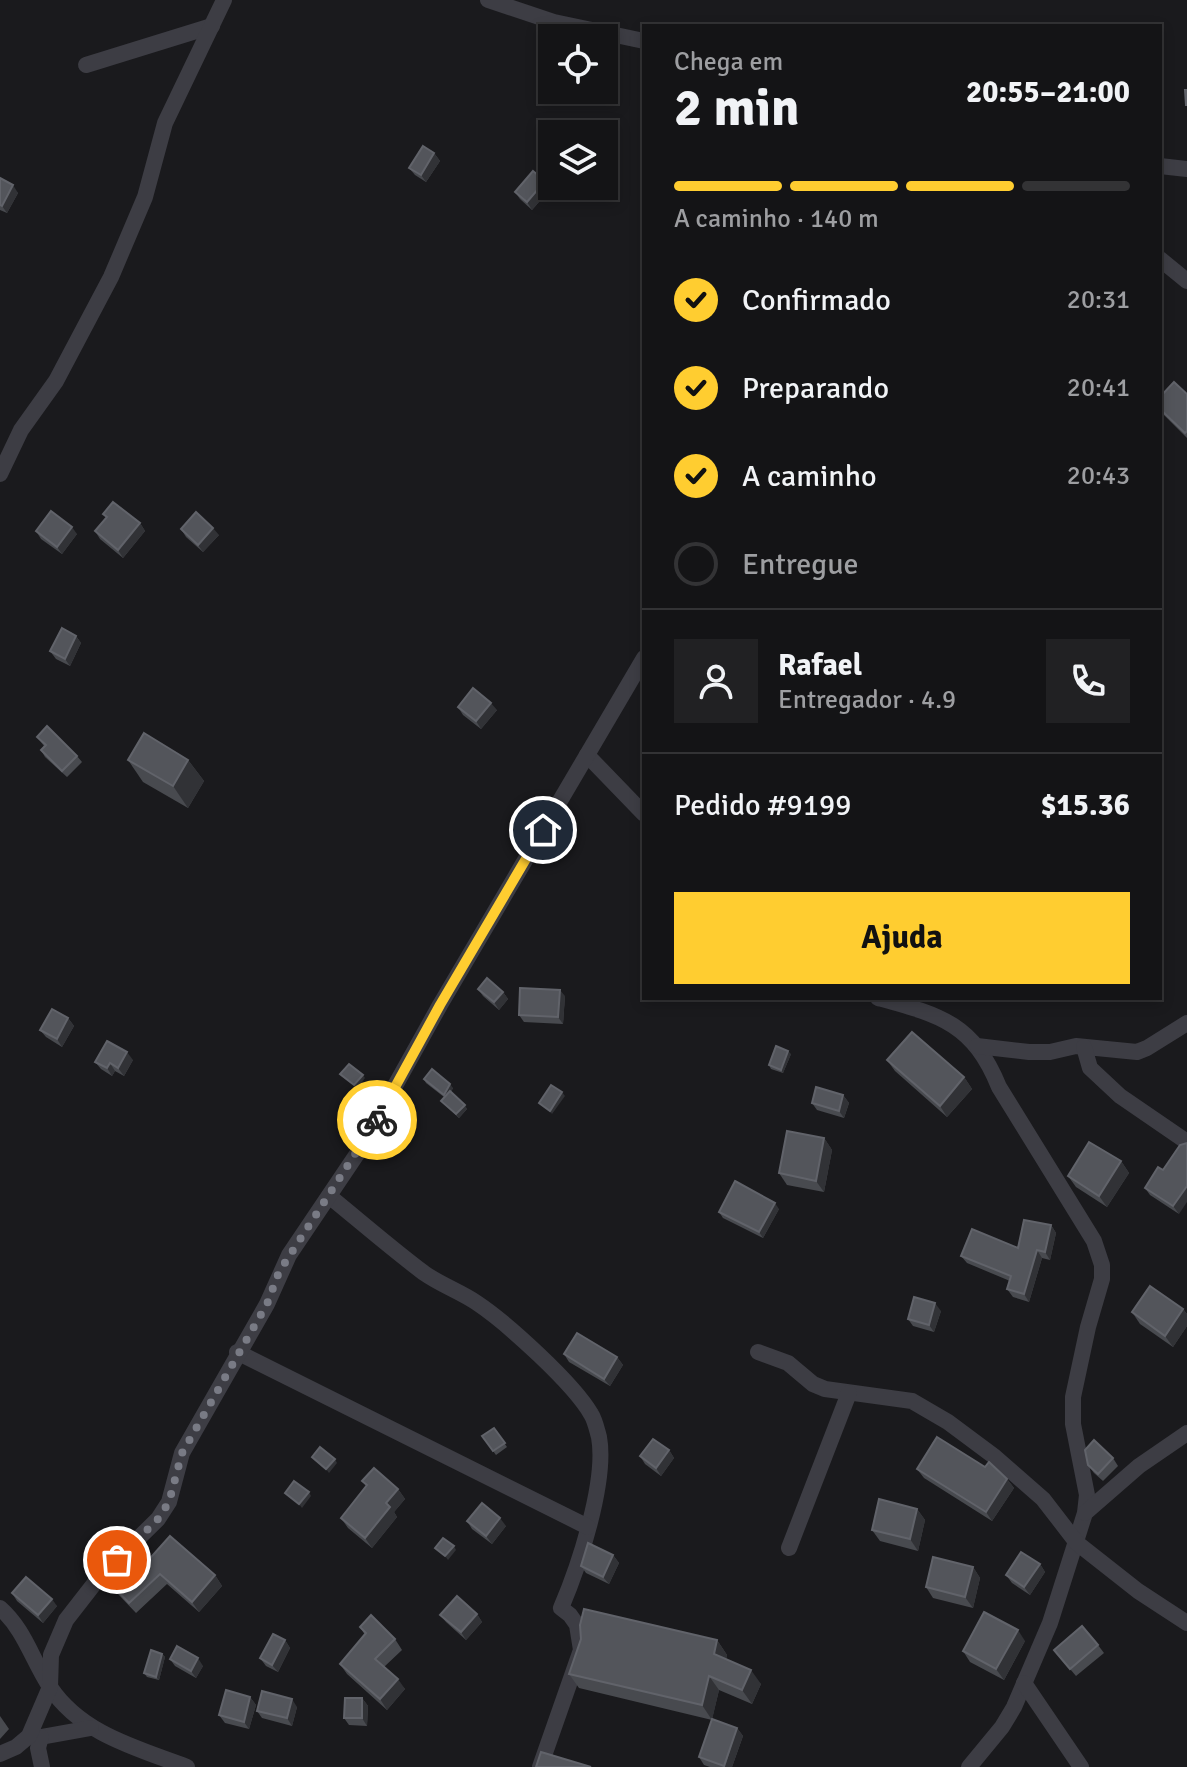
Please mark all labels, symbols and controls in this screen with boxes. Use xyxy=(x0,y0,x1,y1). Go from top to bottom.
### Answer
map controls xyxy=(538,24,618,200)
button: locate xyxy=(538,24,618,104)
text: Chega em xyxy=(674,46,783,78)
text: 20:55–21:00 xyxy=(966,74,1130,111)
text: 2 min xyxy=(674,76,800,140)
button: layers xyxy=(538,120,618,200)
text: A caminho · 140 m xyxy=(674,203,879,235)
icon: check xyxy=(674,278,718,322)
text: Confirmado xyxy=(742,282,891,319)
text: 20:31 xyxy=(1067,284,1130,316)
icon: check xyxy=(674,366,718,410)
text: Preparando xyxy=(742,370,889,407)
text: 20:41 xyxy=(1067,372,1130,404)
icon: check xyxy=(674,454,718,498)
text: A caminho xyxy=(742,458,877,495)
text: 20:43 xyxy=(1067,460,1130,492)
text: Entregue xyxy=(742,546,859,583)
button: person xyxy=(674,639,758,723)
button: phone xyxy=(1046,639,1130,723)
text: Rafael xyxy=(778,647,862,684)
text: Entregador · 4.9 xyxy=(778,684,956,716)
text: Pedido #9199 xyxy=(674,787,851,824)
text: $15.36 xyxy=(1040,787,1130,824)
pin xyxy=(509,796,577,864)
icon: home xyxy=(521,808,565,852)
button: Ajuda xyxy=(674,892,1130,984)
courier xyxy=(337,1080,417,1160)
icon: bike xyxy=(355,1098,399,1142)
pin xyxy=(83,1526,151,1594)
icon: bag xyxy=(95,1538,139,1582)

